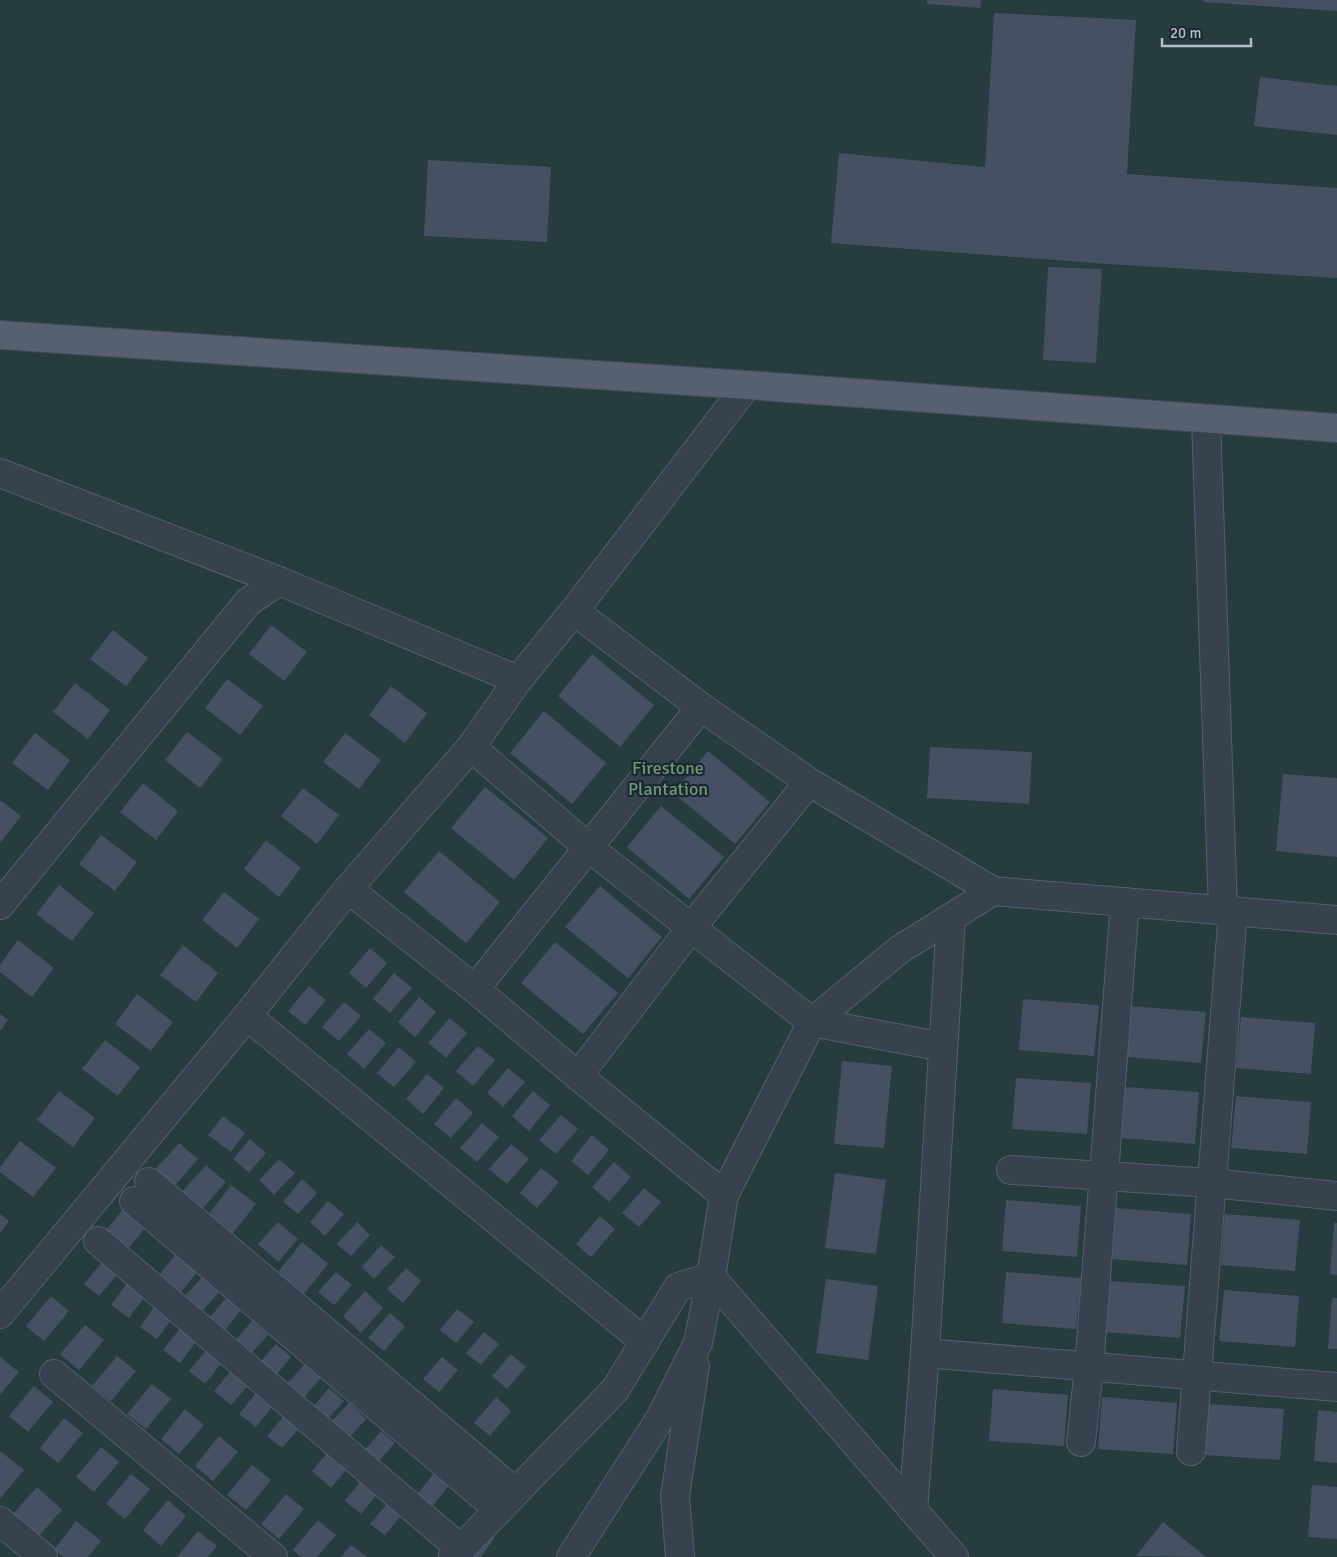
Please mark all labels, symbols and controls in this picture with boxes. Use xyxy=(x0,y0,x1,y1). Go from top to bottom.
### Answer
scale bar xyxy=(1162,15,1251,47)
text: 20 m xyxy=(1170,24,1201,42)
park label: Firestone Plantation xyxy=(628,757,708,800)

